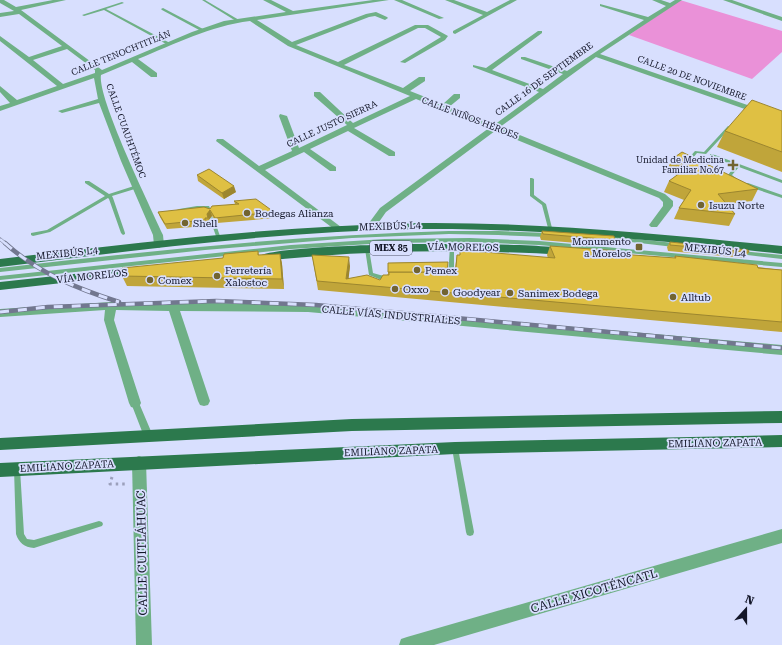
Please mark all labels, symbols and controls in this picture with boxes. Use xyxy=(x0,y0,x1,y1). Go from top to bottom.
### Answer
street label: CALLE TENOCHTITLÁN xyxy=(69,27,172,78)
street label: CALLE 16 DE SEPTIEMBRE xyxy=(493,40,595,118)
street label: CALLE 20 DE NOVIEMBRE xyxy=(636,54,748,103)
street label: CALLE CUAUHTÉMOC xyxy=(104,82,149,180)
street label: CALLE NIÑOS HÉROES xyxy=(420,94,520,141)
street label: CALLE JUSTO SIERRA xyxy=(285,98,379,149)
place label: Unidad de Medicina Familiar No.67 xyxy=(636,155,724,175)
marker: Unidad de Medicina Familiar No.67 xyxy=(727,159,739,171)
marker: Isuzu Norte xyxy=(696,200,706,210)
place label: Isuzu Norte xyxy=(709,200,765,211)
marker: Bodegas Alianza xyxy=(242,208,252,218)
place label: Bodegas Alianza xyxy=(255,208,334,219)
marker: Shell xyxy=(180,218,190,228)
place label: Shell xyxy=(193,218,217,229)
street label: MEXIBÚS L4 xyxy=(359,219,422,233)
place label: Monumento a Morelos xyxy=(572,236,631,259)
road number: MEX 85 xyxy=(370,241,412,255)
street label: VÍA MORELOS xyxy=(427,241,499,253)
street label: MEXIBÚS L4 xyxy=(684,241,747,259)
marker: Monumento a Morelos xyxy=(634,242,644,252)
street label: MEXIBÚS L4 xyxy=(36,244,99,262)
place label: Ferretería Xalostoc xyxy=(225,265,272,288)
marker: Pemex xyxy=(412,265,422,275)
place label: Pemex xyxy=(425,265,457,276)
street label: VÍA MORELOS xyxy=(56,267,128,285)
marker: Ferretería Xalostoc xyxy=(212,271,222,281)
marker: Comex xyxy=(145,275,155,285)
place label: Comex xyxy=(158,275,192,286)
marker: Oxxo xyxy=(390,284,400,294)
place label: Oxxo xyxy=(403,284,429,295)
marker: Goodyear xyxy=(440,287,450,297)
place label: Goodyear xyxy=(453,287,500,298)
marker: Sanimex Bodega xyxy=(505,288,515,298)
place label: Sanimex Bodega xyxy=(518,288,598,299)
marker: Alltub xyxy=(668,292,678,302)
place label: Alltub xyxy=(681,292,711,303)
street label: CALLE VÍAS INDUSTRIALES xyxy=(321,303,461,327)
street label: EMILIANO ZAPATA xyxy=(668,437,762,449)
street label: EMILIANO ZAPATA xyxy=(344,444,438,458)
street label: EMILIANO ZAPATA xyxy=(20,458,114,474)
street label: CALLE CUITLÁHUAC xyxy=(134,490,150,616)
street label: CALLE XICOTÉNCATL xyxy=(529,566,659,616)
north arrow xyxy=(726,589,766,629)
text: N xyxy=(743,593,756,608)

